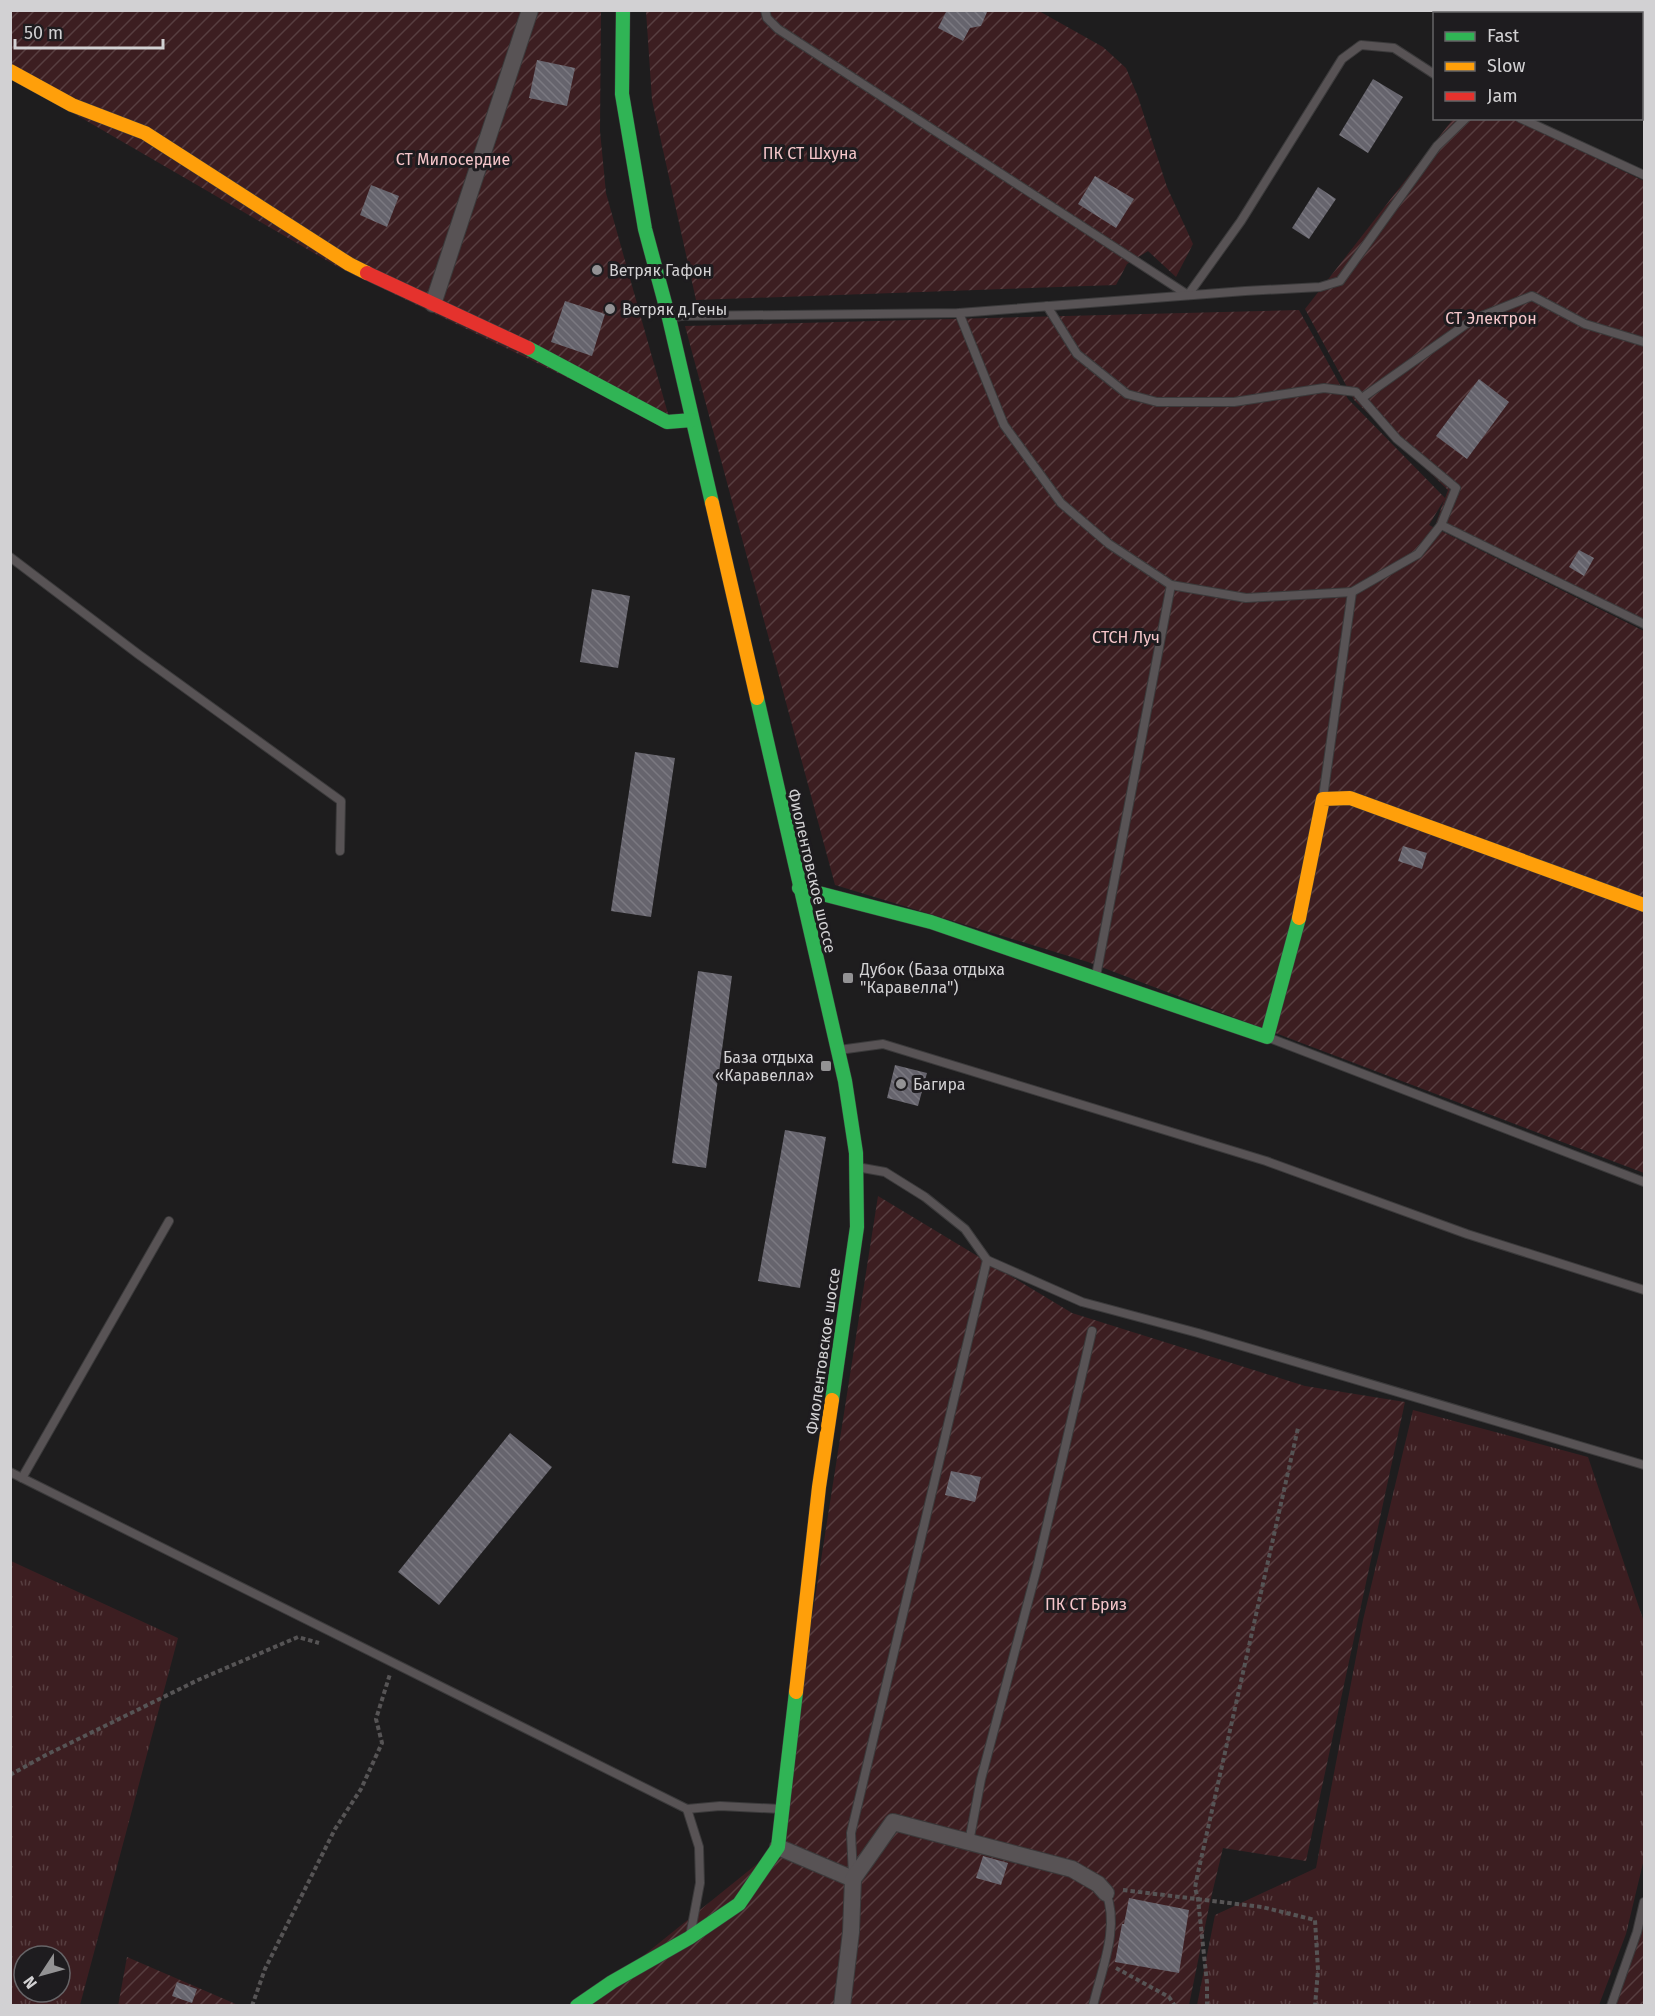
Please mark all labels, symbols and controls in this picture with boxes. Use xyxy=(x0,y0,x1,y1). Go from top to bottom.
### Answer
scale bar xyxy=(15,12,164,50)
legend xyxy=(1433,12,1643,120)
text: 50 m xyxy=(24,22,63,44)
text: Fast xyxy=(1487,25,1520,47)
text: Slow xyxy=(1487,55,1526,77)
text: Jam xyxy=(1487,85,1518,107)
park label: ПК СТ Шхуна xyxy=(763,144,857,163)
park label: СТ Милосердие xyxy=(396,150,510,169)
place label: Ветряк Гафон xyxy=(609,261,712,280)
marker: Ветряк Гафон xyxy=(590,263,604,277)
place label: Ветряк д.Гены xyxy=(622,300,727,319)
marker: Ветряк д.Гены xyxy=(603,302,617,316)
park label: СТ Электрон xyxy=(1445,309,1537,328)
park label: СТСН Луч xyxy=(1092,628,1160,647)
street label: Фиолентовское шоссе xyxy=(784,787,840,955)
place label: Дубок (База отдыха "Каравелла") xyxy=(859,960,1005,997)
marker: Дубок (База отдыха "Каравелла") xyxy=(841,971,855,985)
place label: База отдыха «Каравелла» xyxy=(715,1048,814,1085)
marker: База отдыха «Каравелла» xyxy=(819,1059,833,1073)
place label: Багира xyxy=(913,1075,965,1094)
marker: Багира xyxy=(894,1077,908,1091)
street label: Фиолентовское шоссе xyxy=(802,1266,844,1436)
park label: ПК СТ Бриз xyxy=(1045,1595,1127,1614)
north arrow xyxy=(12,1944,72,2004)
text: N xyxy=(19,1973,41,1992)

